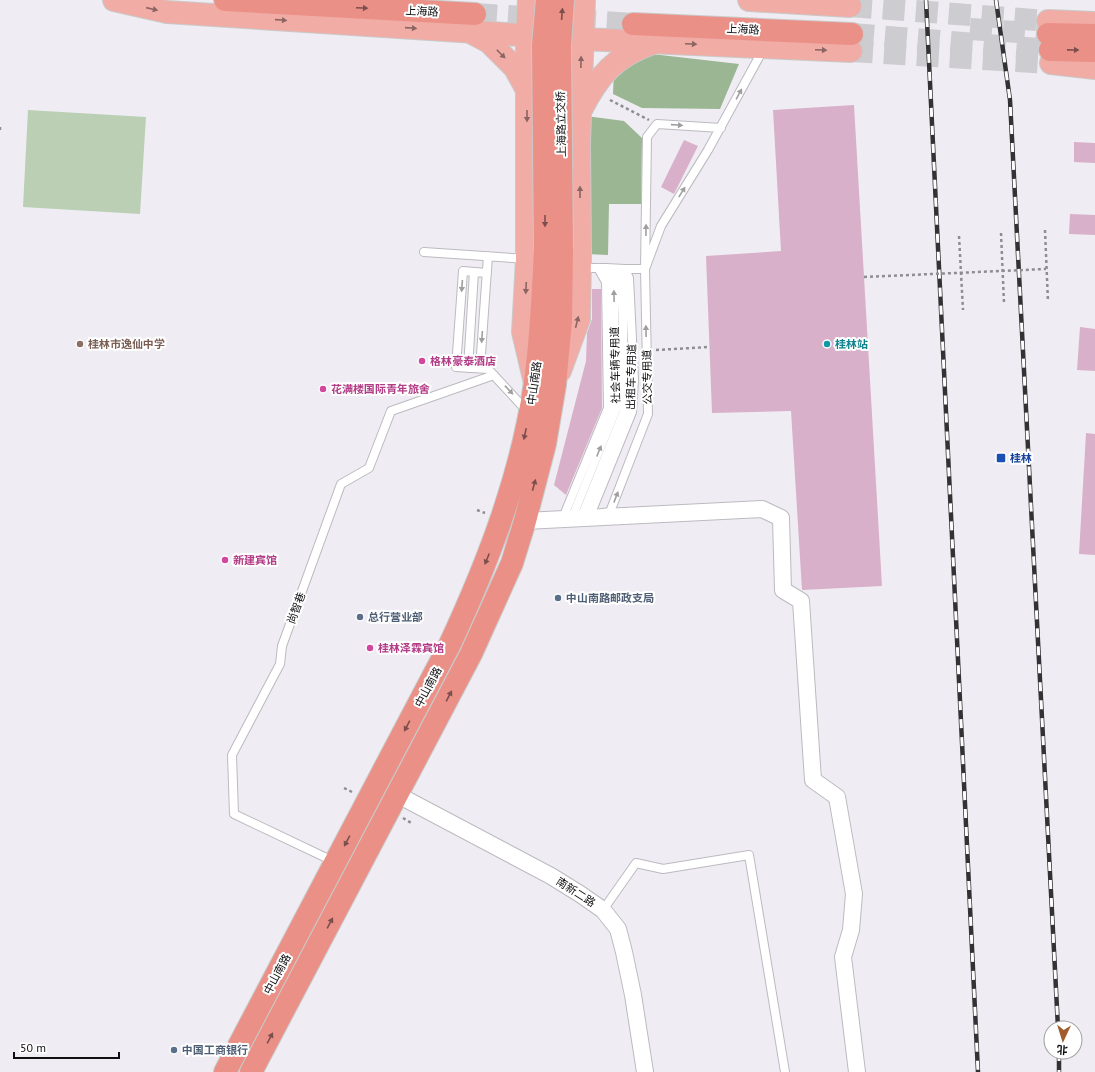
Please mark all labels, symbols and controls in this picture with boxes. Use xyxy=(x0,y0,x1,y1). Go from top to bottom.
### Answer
street label: 上海路 xyxy=(405,3,439,19)
one-way arrow xyxy=(356,4,368,11)
one-way arrow xyxy=(146,6,158,12)
one-way arrow xyxy=(558,8,565,20)
one-way arrow xyxy=(275,16,287,23)
street label: 上海路 xyxy=(726,21,760,37)
one-way arrow xyxy=(405,25,418,31)
one-way arrow xyxy=(685,41,698,47)
one-way arrow xyxy=(815,46,827,53)
one-way arrow xyxy=(1067,47,1079,54)
one-way arrow xyxy=(496,49,506,59)
one-way arrow xyxy=(578,55,584,68)
one-way arrow xyxy=(736,88,743,99)
street label: 上海路立交桥 xyxy=(553,91,569,157)
one-way arrow xyxy=(524,110,531,122)
one-way arrow xyxy=(671,122,684,128)
one-way arrow xyxy=(577,185,583,198)
one-way arrow xyxy=(678,187,685,198)
one-way arrow xyxy=(542,215,548,228)
one-way arrow xyxy=(642,224,649,236)
one-way arrow xyxy=(458,280,465,293)
one-way arrow xyxy=(522,282,529,294)
one-way arrow xyxy=(611,289,617,302)
one-way arrow xyxy=(574,316,580,328)
one-way arrow xyxy=(643,324,649,337)
street label: 社会车辆专用道 xyxy=(607,326,623,404)
one-way arrow xyxy=(479,331,486,343)
place label: 桂林市逸仙中学 xyxy=(88,337,165,351)
place label: 桂林站 xyxy=(835,337,868,351)
marker: 桂林市逸仙中学 xyxy=(75,339,85,349)
marker: 桂林站 xyxy=(822,339,832,349)
street label: 出租车专用道 xyxy=(623,344,639,410)
street label: 公交专用道 xyxy=(640,349,654,405)
place label: 格林豪泰酒店 xyxy=(430,354,496,368)
marker: 格林豪泰酒店 xyxy=(417,356,427,366)
street label: 中山南路 xyxy=(524,360,544,406)
place label: 花满楼国际青年旅舍 xyxy=(331,382,430,396)
marker: 花满楼国际青年旅舍 xyxy=(318,384,328,394)
one-way arrow xyxy=(504,385,514,395)
one-way arrow xyxy=(521,428,527,440)
one-way arrow xyxy=(596,444,602,456)
place label: 桂林 xyxy=(1010,451,1032,465)
marker: 桂林 xyxy=(995,452,1007,464)
one-way arrow xyxy=(531,479,537,491)
one-way arrow xyxy=(613,490,619,502)
place label: 新建宾馆 xyxy=(233,553,277,567)
one-way arrow xyxy=(484,553,490,565)
marker: 新建宾馆 xyxy=(220,555,230,565)
street label: 尚智巷 xyxy=(284,590,308,626)
place label: 中山南路邮政支局 xyxy=(566,591,654,605)
marker: 中山南路邮政支局 xyxy=(553,593,563,603)
place label: 总行营业部 xyxy=(368,610,423,624)
marker: 总行营业部 xyxy=(355,612,365,622)
place label: 桂林泽霖宾馆 xyxy=(378,641,444,655)
marker: 桂林泽霖宾馆 xyxy=(365,643,375,653)
street label: 中山南路 xyxy=(411,664,445,710)
one-way arrow xyxy=(446,690,453,702)
one-way arrow xyxy=(404,721,411,732)
one-way arrow xyxy=(344,836,350,847)
street label: 南新二路 xyxy=(554,874,598,910)
one-way arrow xyxy=(327,917,334,928)
street label: 中山南路 xyxy=(260,951,294,997)
north arrow xyxy=(1043,1020,1083,1060)
one-way arrow xyxy=(266,1032,273,1043)
scale bar xyxy=(14,1034,119,1060)
text: 50 m xyxy=(20,1040,46,1055)
place label: 中国工商银行 xyxy=(182,1043,248,1057)
text: 北 xyxy=(1056,1043,1068,1057)
marker: 中国工商银行 xyxy=(169,1045,179,1055)

